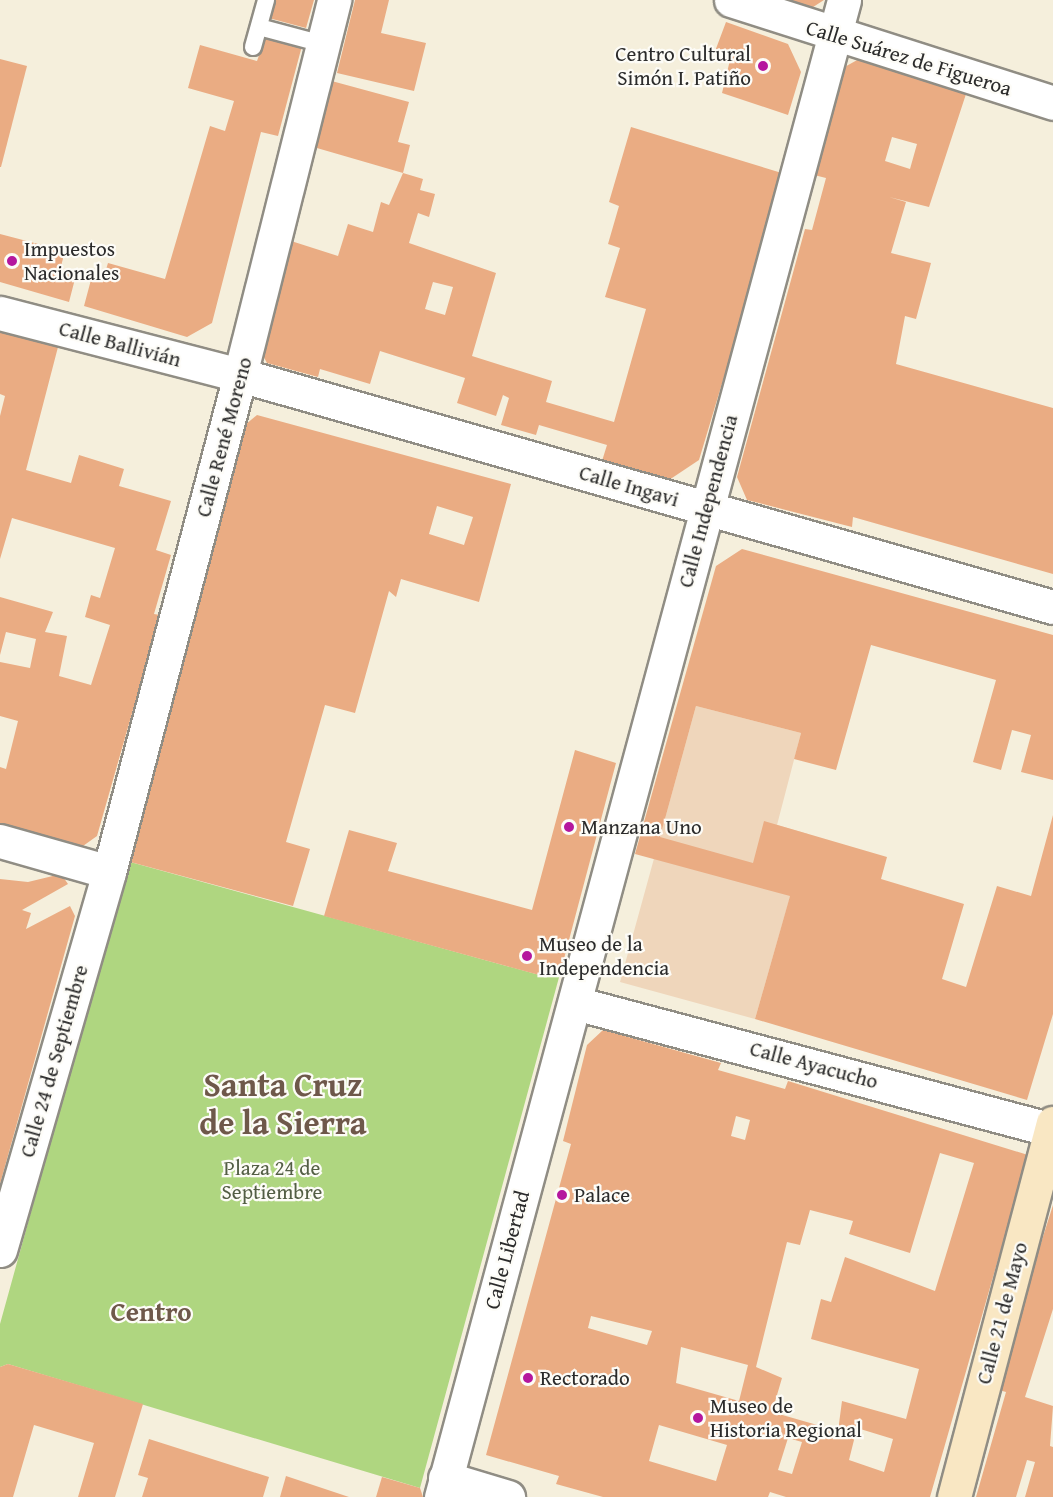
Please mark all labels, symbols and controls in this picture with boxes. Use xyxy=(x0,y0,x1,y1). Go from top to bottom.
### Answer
street label: Calle Suárez de Figueroa xyxy=(803,15,1015,101)
place label: Centro Cultural Simón I. Patiño xyxy=(615,41,751,91)
marker: Centro Cultural Simón I. Patiño xyxy=(756,59,770,73)
place label: Impuestos Nacionales xyxy=(24,236,119,286)
marker: Impuestos Nacionales xyxy=(5,254,19,268)
street label: Calle Ballivián xyxy=(56,316,184,372)
street label: Calle René Moreno xyxy=(191,354,257,520)
street label: Calle Independencia xyxy=(673,412,743,590)
street label: Calle Ingavi xyxy=(576,460,682,512)
place label: Manzana Uno xyxy=(581,814,702,840)
marker: Manzana Uno xyxy=(562,820,576,834)
place label: Museo de la Independencia xyxy=(539,931,669,981)
marker: Museo de la Independencia xyxy=(520,949,534,963)
street label: Calle 24 de Septiembre xyxy=(14,962,94,1160)
street label: Calle Ayacucho xyxy=(747,1036,881,1094)
district label: Santa Cruz de la Sierra xyxy=(199,1065,367,1143)
park label: Plaza 24 de Septiembre xyxy=(222,1155,322,1205)
place label: Palace xyxy=(574,1182,630,1208)
street label: Calle Libertad xyxy=(479,1188,535,1312)
marker: Palace xyxy=(555,1188,569,1202)
street label: Calle 21 de Mayo xyxy=(971,1239,1033,1387)
district label: Centro xyxy=(110,1296,192,1328)
place label: Rectorado xyxy=(540,1365,630,1391)
marker: Rectorado xyxy=(521,1371,535,1385)
place label: Museo de Historia Regional xyxy=(710,1393,862,1443)
marker: Museo de Historia Regional xyxy=(691,1411,705,1425)

